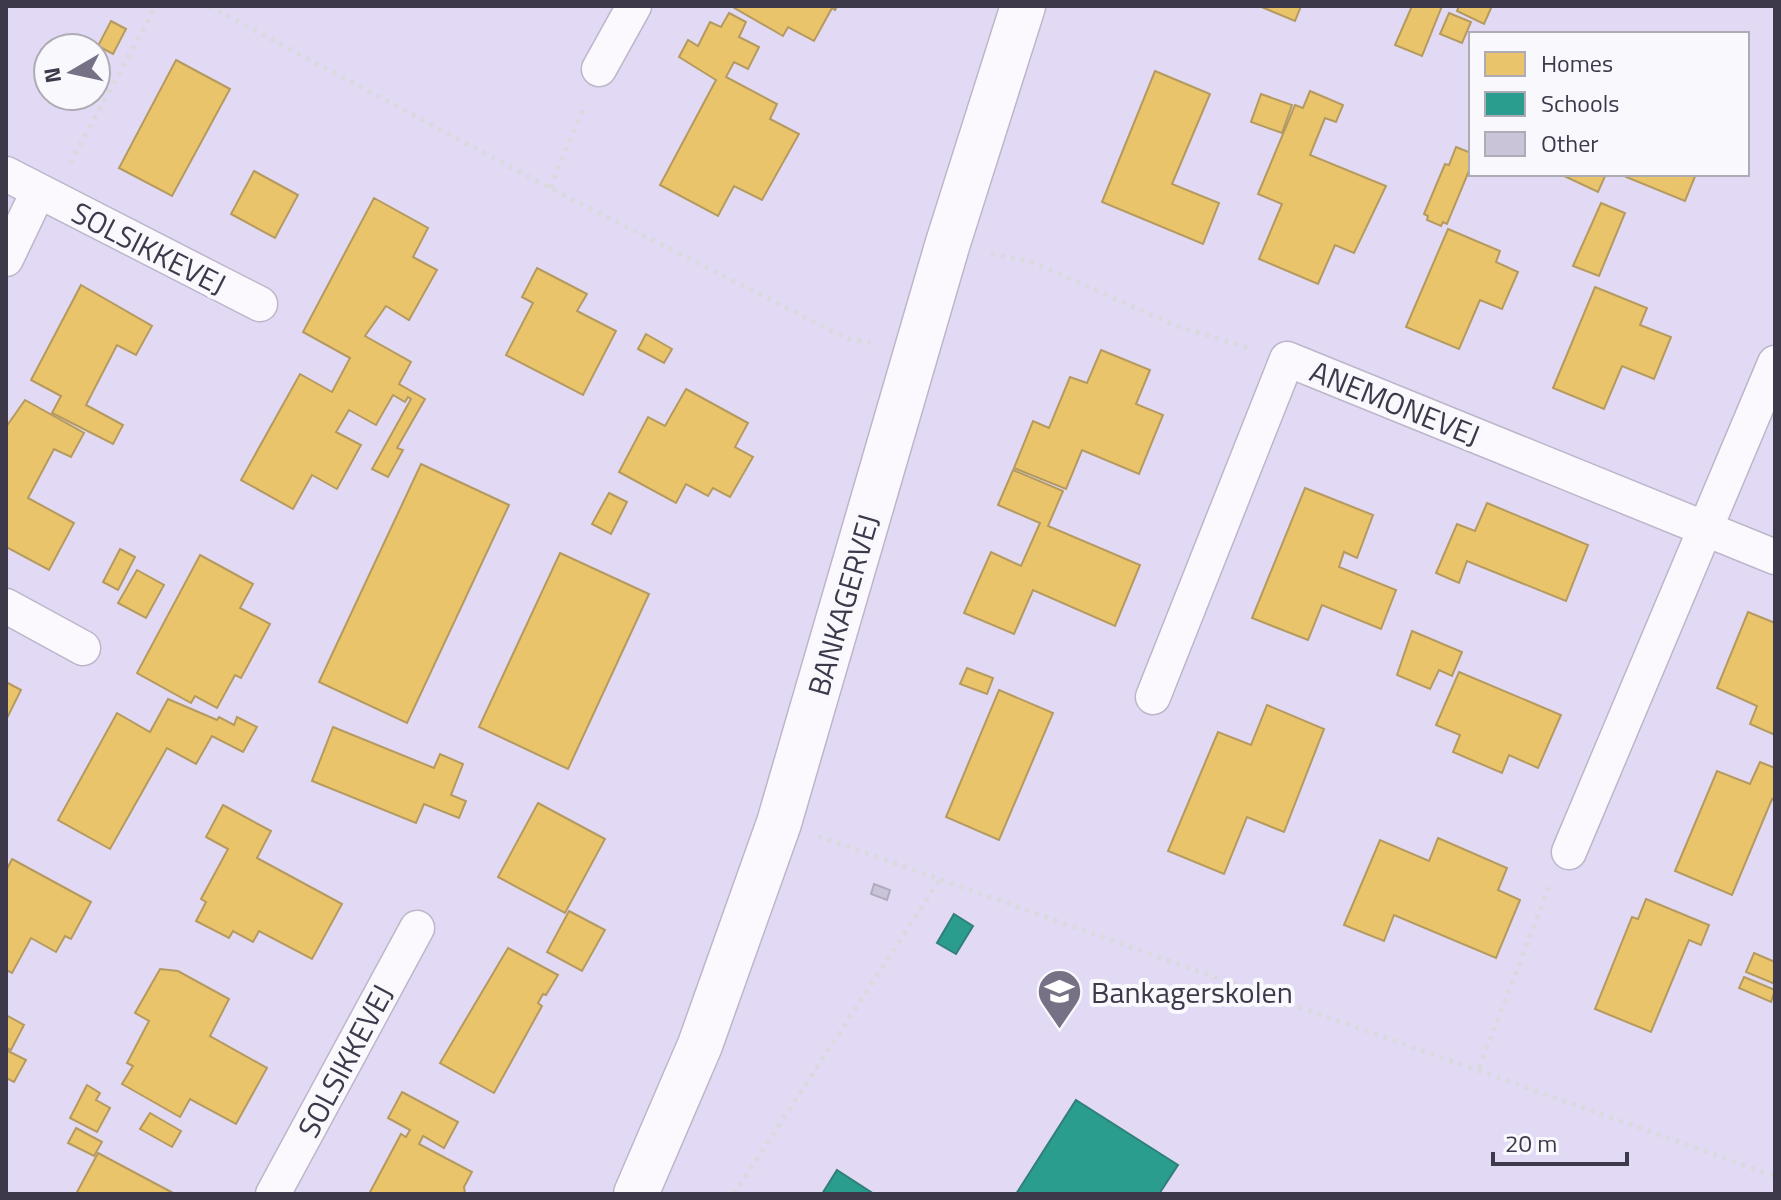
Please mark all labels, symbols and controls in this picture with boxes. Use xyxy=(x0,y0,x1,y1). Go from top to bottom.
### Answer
north arrow xyxy=(32,32,112,112)
legend xyxy=(1469,32,1749,176)
text: Homes xyxy=(1541,45,1613,81)
text: N xyxy=(34,65,70,85)
text: Schools xyxy=(1541,85,1619,121)
text: Other xyxy=(1541,125,1599,161)
street label: SOLSIKKEVEJ xyxy=(64,189,234,307)
street label: ANEMONEVEJ xyxy=(1303,348,1487,458)
street label: BANKAGERVEJ xyxy=(795,509,891,701)
school or university icon: Bankagerskolen xyxy=(1036,968,1084,1031)
place label: Bankagerskolen xyxy=(1091,969,1293,1015)
street label: SOLSIKKEVEJ xyxy=(285,976,405,1146)
scale bar xyxy=(1493,1116,1627,1166)
text: 20 m xyxy=(1505,1125,1557,1161)

